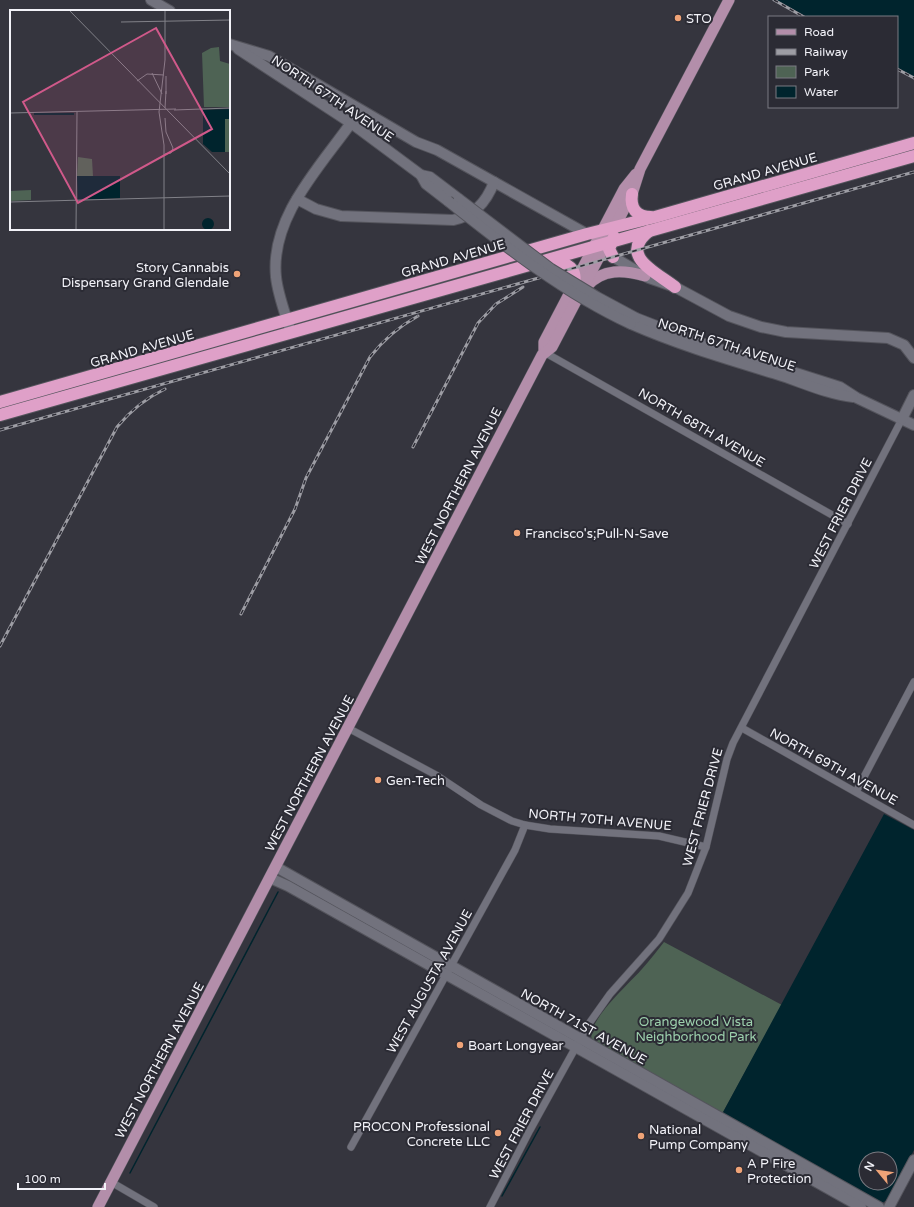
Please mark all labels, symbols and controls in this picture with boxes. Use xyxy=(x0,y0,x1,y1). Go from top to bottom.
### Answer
inset map xyxy=(10,10,230,230)
place label: STO xyxy=(686,11,712,27)
marker: STO xyxy=(673,13,683,23)
legend xyxy=(768,16,898,108)
text: Road xyxy=(804,25,834,39)
text: Railway xyxy=(804,45,848,59)
street label: NORTH 67TH AVENUE xyxy=(268,52,397,146)
text: Park xyxy=(804,65,830,79)
text: Water xyxy=(804,85,839,99)
street label: GRAND AVENUE xyxy=(711,149,819,194)
street label: GRAND AVENUE xyxy=(399,236,507,281)
place label: Story Cannabis Dispensary Grand Glendale xyxy=(61,260,229,291)
marker: Story Cannabis Dispensary Grand Glendale xyxy=(232,269,242,279)
street label: NORTH 67TH AVENUE xyxy=(656,315,798,375)
street label: GRAND AVENUE xyxy=(88,326,196,371)
street label: NORTH 68TH AVENUE xyxy=(635,385,768,471)
street label: WEST NORTHERN AVENUE xyxy=(412,405,506,568)
street label: WEST FRIER DRIVE xyxy=(806,455,876,571)
place label: Francisco's;Pull-N-Save xyxy=(525,526,669,542)
marker: Francisco's;Pull-N-Save xyxy=(512,528,522,538)
street label: WEST NORTHERN AVENUE xyxy=(262,693,358,854)
street label: NORTH 69TH AVENUE xyxy=(767,725,900,809)
street label: WEST FRIER DRIVE xyxy=(679,746,726,868)
place label: Gen-Tech xyxy=(386,773,445,789)
marker: Gen-Tech xyxy=(373,775,383,785)
street label: NORTH 70TH AVENUE xyxy=(528,806,672,834)
street label: WEST AUGUSTA AVENUE xyxy=(384,907,476,1056)
street label: WEST NORTHERN AVENUE xyxy=(112,980,208,1141)
street label: NORTH 71ST AVENUE xyxy=(518,986,649,1068)
park label: Orangewood Vista Neighborhood Park xyxy=(635,1014,757,1045)
place label: Boart Longyear xyxy=(468,1038,564,1054)
marker: Boart Longyear xyxy=(455,1040,465,1050)
street label: WEST FRIER DRIVE xyxy=(486,1067,558,1182)
place label: PROCON Professional Concrete LLC xyxy=(353,1119,490,1150)
place label: National Pump Company xyxy=(649,1122,748,1153)
marker: PROCON Professional Concrete LLC xyxy=(493,1128,503,1138)
marker: National Pump Company xyxy=(636,1131,646,1141)
north arrow xyxy=(858,1151,898,1191)
place label: A P Fire Protection xyxy=(747,1156,811,1187)
text: N xyxy=(862,1159,878,1173)
scale bar xyxy=(18,1165,105,1191)
marker: A P Fire Protection xyxy=(734,1165,744,1175)
text: 100 m xyxy=(24,1172,61,1186)

